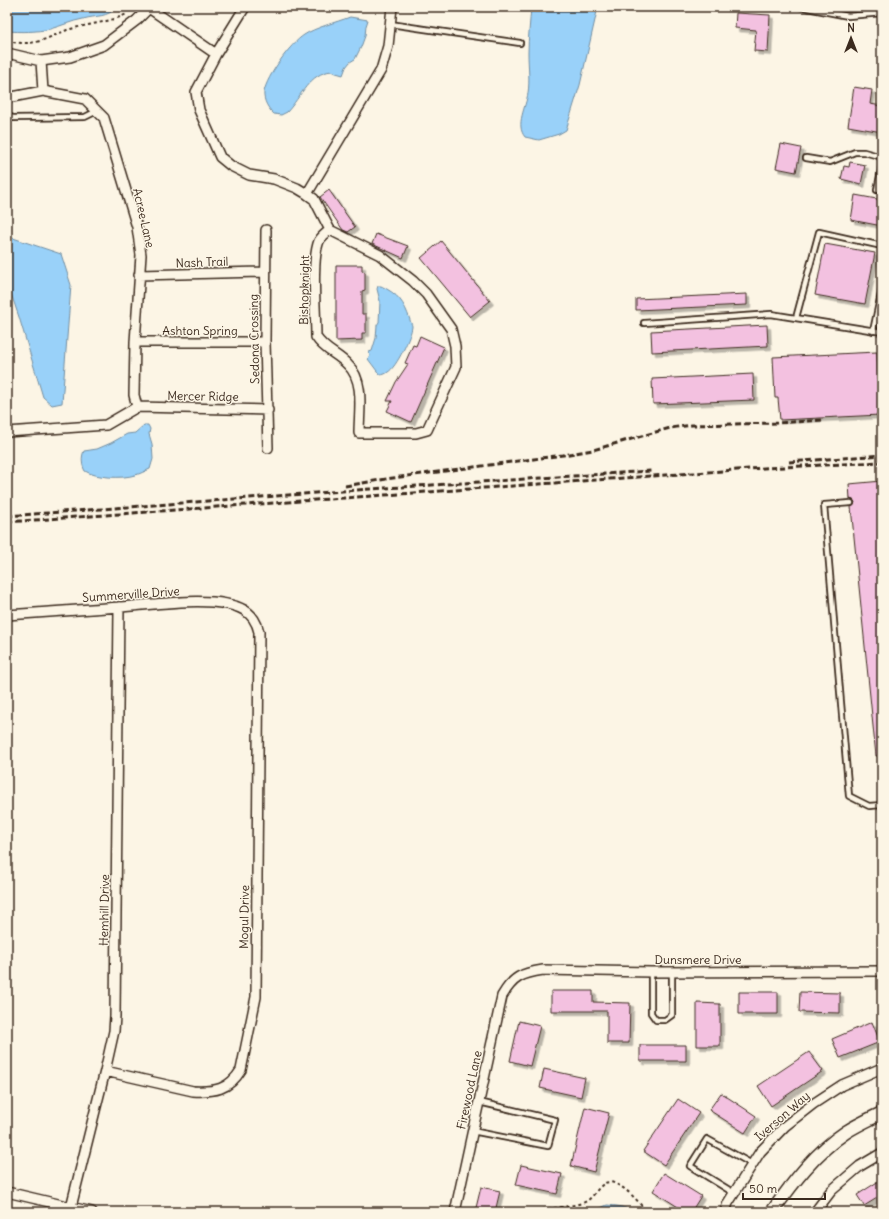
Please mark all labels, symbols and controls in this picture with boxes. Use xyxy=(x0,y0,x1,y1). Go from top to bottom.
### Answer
north arrow xyxy=(831,18,871,58)
text: N xyxy=(847,21,855,35)
street label: Acree Lane xyxy=(130,187,158,249)
street label: Nash Trail xyxy=(175,254,229,270)
street label: Bishopknight xyxy=(296,255,312,325)
street label: Sedona Crossing xyxy=(246,294,262,384)
street label: Ashton Spring xyxy=(162,323,238,338)
street label: Mercer Ridge xyxy=(167,388,239,404)
street label: Summerville Drive xyxy=(82,583,180,605)
street label: Hemhill Drive xyxy=(96,874,112,946)
street label: Mogul Drive xyxy=(236,885,252,949)
street label: Dunsmere Drive xyxy=(654,952,742,967)
street label: Firewood Lane xyxy=(453,1049,485,1131)
street label: Iverson Way xyxy=(751,1088,813,1144)
scale bar xyxy=(743,1175,825,1201)
text: 50 m xyxy=(749,1181,778,1196)

